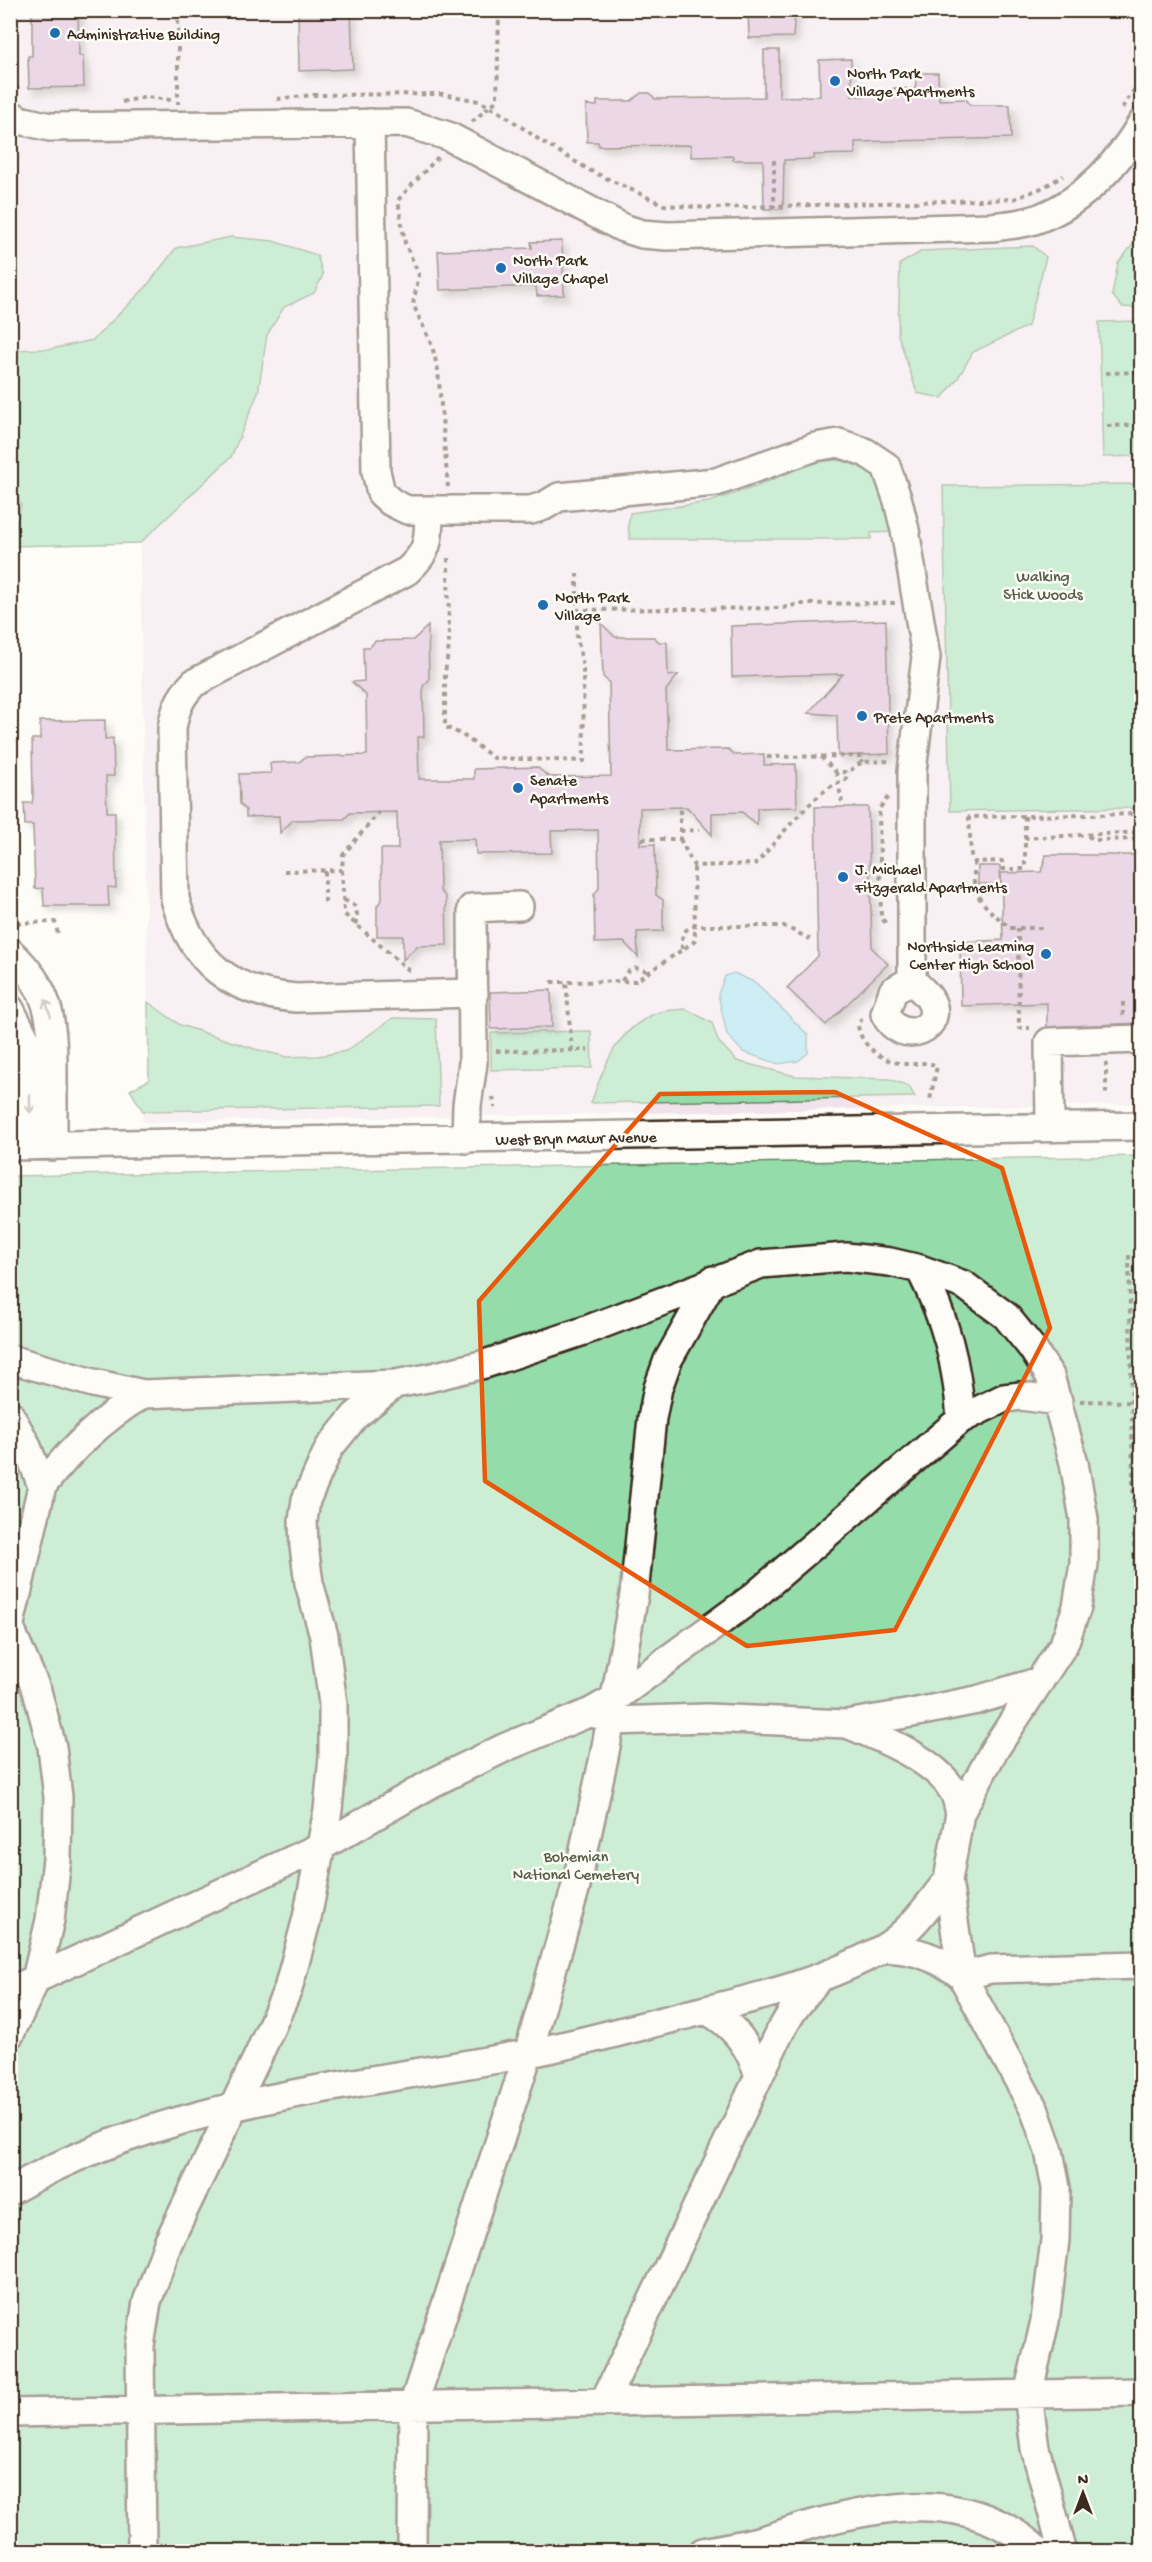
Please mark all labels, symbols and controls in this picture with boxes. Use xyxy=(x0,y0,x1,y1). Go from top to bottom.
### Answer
marker: Administrative Building xyxy=(48,26,62,40)
place label: Administrative Building xyxy=(67,27,220,46)
place label: North Park Village Apartments xyxy=(846,66,976,103)
marker: North Park Village Apartments xyxy=(828,74,842,88)
place label: North Park Village Chapel xyxy=(512,253,608,290)
marker: North Park Village Chapel xyxy=(494,261,508,275)
park label: Walking Stick Woods xyxy=(1003,569,1084,606)
place label: North Park Village xyxy=(554,590,631,627)
marker: North Park Village xyxy=(536,598,550,612)
marker: Prete Apartments xyxy=(855,709,869,723)
place label: Prete Apartments xyxy=(873,710,994,729)
place label: Senate Apartments xyxy=(530,773,609,810)
marker: Senate Apartments xyxy=(511,781,525,795)
place label: J. Michael Fitzgerald Apartments xyxy=(854,862,1008,899)
marker: J. Michael Fitzgerald Apartments xyxy=(836,870,850,884)
place label: Northside Learning Center High School xyxy=(907,939,1034,976)
marker: Northside Learning Center High School xyxy=(1039,947,1053,961)
one-way arrow xyxy=(42,999,53,1018)
one-way arrow xyxy=(24,1093,36,1113)
street label: West Bryn Mawr Avenue xyxy=(495,1130,658,1151)
park label: Bohemian National Cemetery xyxy=(513,1849,639,1886)
north arrow xyxy=(1053,2463,1113,2523)
text: N xyxy=(1078,2472,1089,2491)

